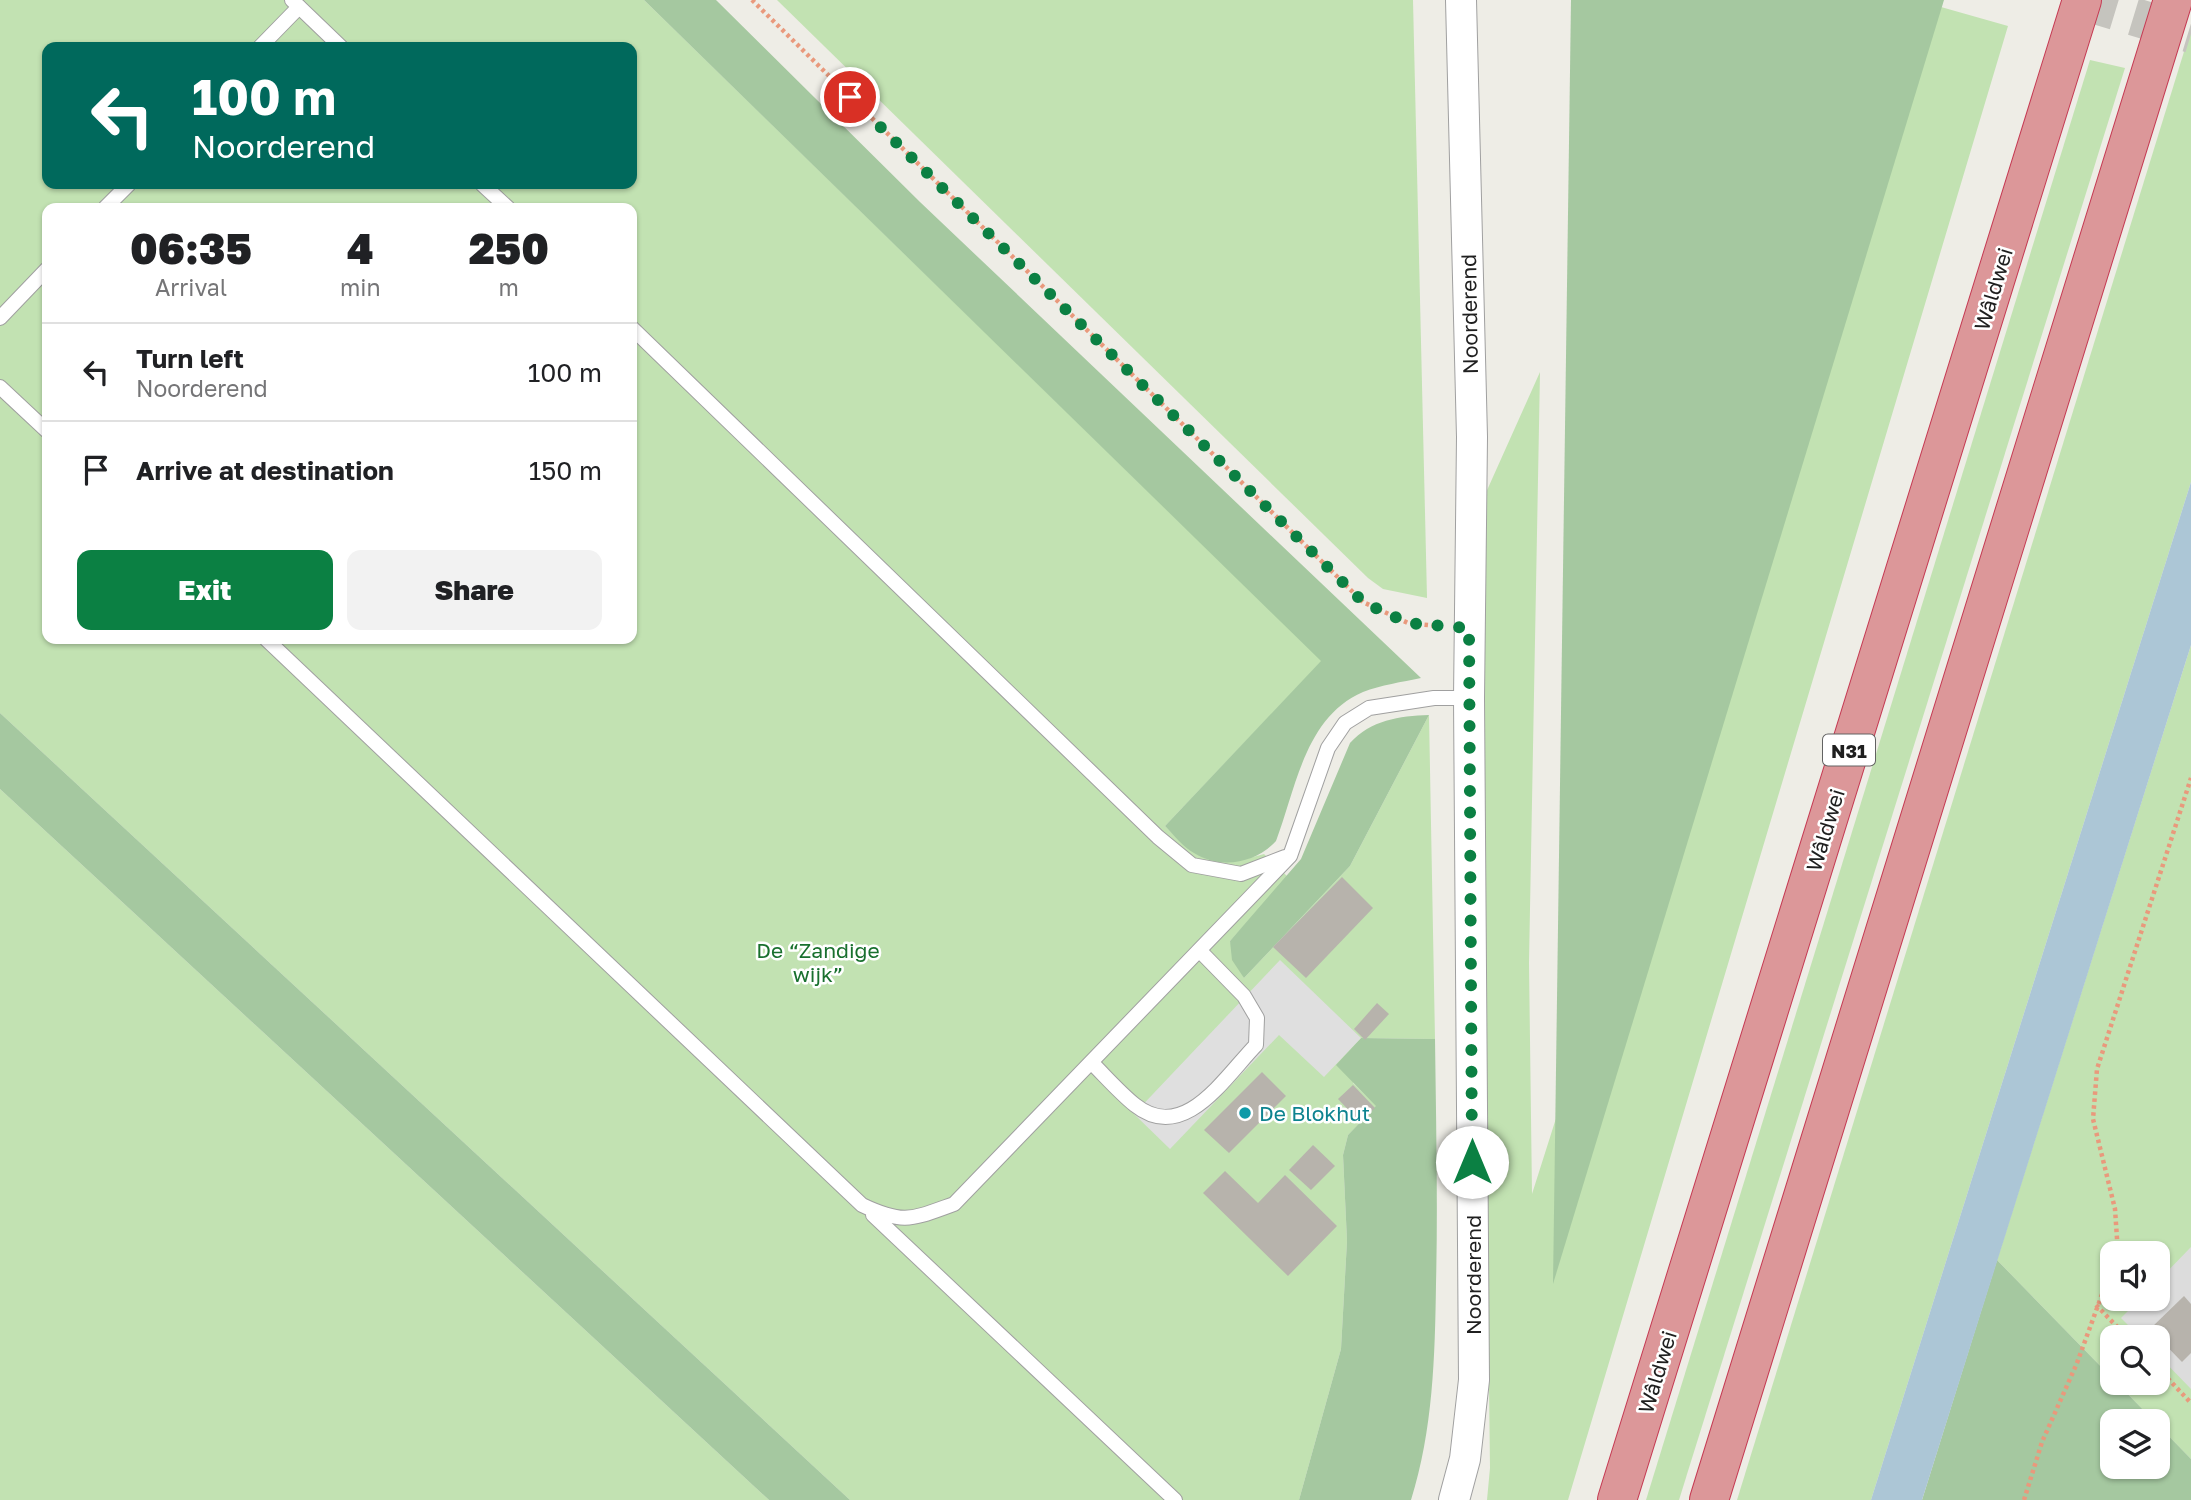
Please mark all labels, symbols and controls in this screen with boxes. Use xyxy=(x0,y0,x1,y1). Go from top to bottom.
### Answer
text: 100 m xyxy=(192,67,336,126)
pin xyxy=(820,67,880,127)
icon: left xyxy=(77,70,168,161)
icon: arrive xyxy=(831,78,869,116)
text: Noorderend xyxy=(192,127,375,165)
text: 06:35 xyxy=(130,223,252,273)
text: 4 xyxy=(347,223,374,273)
text: 250 xyxy=(469,223,549,273)
street label: Wâldwei xyxy=(1968,245,2018,333)
street label: Noorderend xyxy=(1455,254,1483,374)
text: Arrival xyxy=(155,273,227,301)
text: min xyxy=(340,273,381,301)
text: m xyxy=(499,273,519,301)
text: Turn left xyxy=(136,343,244,374)
icon: left xyxy=(77,353,115,391)
text: 100 m xyxy=(528,357,602,388)
text: Noorderend xyxy=(136,374,268,402)
icon: arrive xyxy=(77,451,115,489)
text: Arrive at destination xyxy=(136,455,394,486)
text: 150 m xyxy=(529,455,602,486)
button: Exit xyxy=(77,550,333,630)
button: Share xyxy=(347,550,602,630)
road number: N31 xyxy=(1823,734,1875,765)
street label: Wâldwei xyxy=(1800,786,1850,874)
park label: De “Zandige wijk” xyxy=(756,937,880,987)
place label: De Blokhut xyxy=(1259,1100,1370,1126)
marker: De Blokhut xyxy=(1237,1105,1253,1121)
position arrow xyxy=(1435,1125,1509,1199)
street label: Noorderend xyxy=(1460,1215,1486,1335)
map controls xyxy=(2100,1241,2170,1479)
button: sound xyxy=(2100,1241,2170,1311)
button: search xyxy=(2100,1325,2170,1395)
street label: Wâldwei xyxy=(1632,1328,1682,1416)
button: layers xyxy=(2100,1409,2170,1479)

